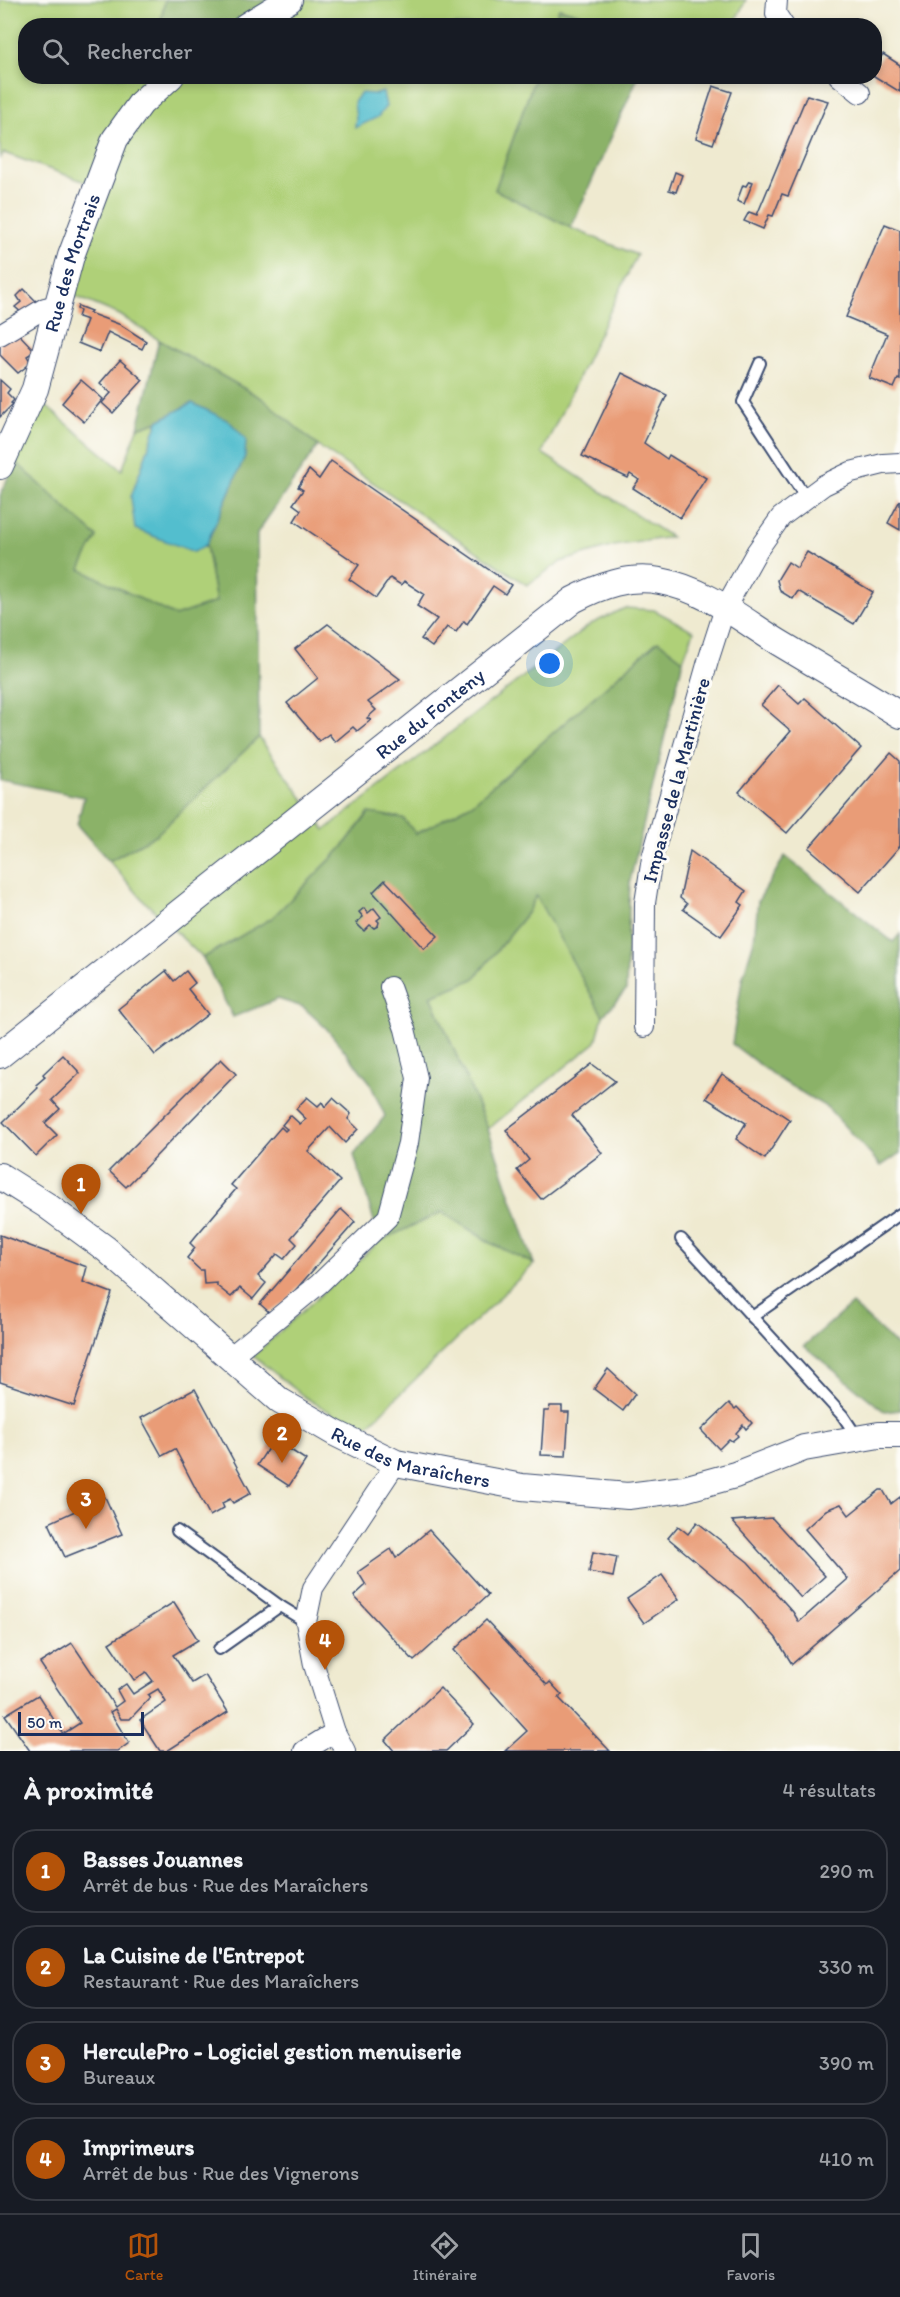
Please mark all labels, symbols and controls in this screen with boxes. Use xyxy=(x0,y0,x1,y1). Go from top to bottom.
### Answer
search box xyxy=(18,18,882,84)
icon: search xyxy=(39,35,72,68)
text: Rechercher xyxy=(87,38,192,65)
street label: Rue des Mortrais xyxy=(39,190,105,335)
your location xyxy=(535,649,564,678)
street label: Rue du Fonteny xyxy=(371,663,490,764)
street label: Impasse de la Martinière xyxy=(637,675,715,885)
pin: 1 xyxy=(62,1164,100,1214)
pin: 2 xyxy=(262,1414,302,1463)
street label: Rue des Maraîchers xyxy=(327,1421,492,1493)
pin: 3 xyxy=(66,1480,106,1529)
pin: 4 xyxy=(306,1620,344,1670)
scale bar xyxy=(18,1709,144,1736)
text: 50 m xyxy=(27,1713,62,1732)
text: À proximité xyxy=(24,1774,153,1806)
text: 4 résultats xyxy=(783,1778,876,1802)
text: Basses Jouannes xyxy=(83,1846,243,1873)
text: 1 xyxy=(41,1859,50,1883)
text: 290 m xyxy=(819,1859,874,1883)
text: Arrêt de bus · Rue des Maraîchers xyxy=(83,1873,368,1897)
text: La Cuisine de l'Entrepot xyxy=(83,1942,304,1969)
text: 2 xyxy=(40,1955,51,1979)
text: 330 m xyxy=(819,1955,874,1979)
text: Restaurant · Rue des Maraîchers xyxy=(83,1969,359,1993)
text: HerculePro - Logiciel gestion menuiserie xyxy=(83,2038,462,2065)
text: 3 xyxy=(40,2051,51,2075)
text: 390 m xyxy=(819,2051,874,2075)
text: Bureaux xyxy=(83,2065,155,2089)
text: Imprimeurs xyxy=(83,2134,194,2161)
text: 4 xyxy=(39,2147,52,2171)
text: 410 m xyxy=(819,2147,874,2171)
text: Arrêt de bus · Rue des Vignerons xyxy=(83,2161,359,2185)
tab: Carte xyxy=(125,2229,163,2284)
tab: Itinéraire xyxy=(413,2229,477,2284)
tab: Favoris xyxy=(727,2229,775,2284)

